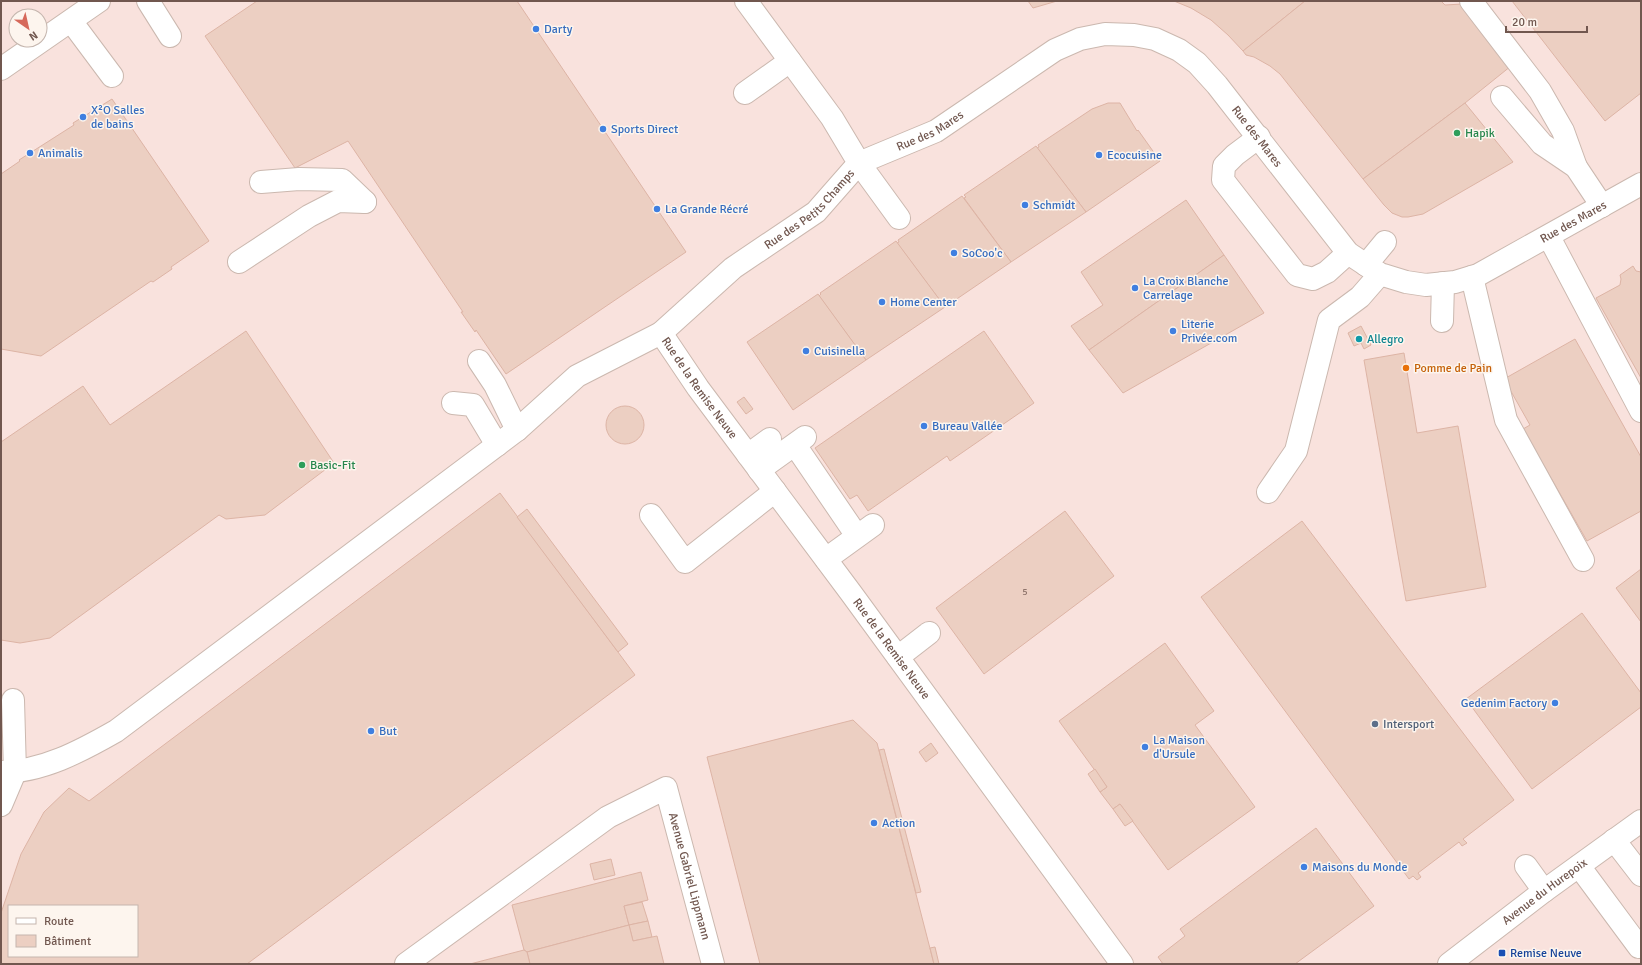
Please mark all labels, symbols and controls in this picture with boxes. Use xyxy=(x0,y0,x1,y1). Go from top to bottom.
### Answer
north arrow xyxy=(8,8,48,48)
scale bar xyxy=(1506,8,1587,34)
text: 20 m xyxy=(1512,15,1537,30)
place label: Darty xyxy=(544,22,573,37)
marker: Darty xyxy=(531,24,541,34)
text: N xyxy=(27,28,40,43)
place label: X²O Salles de bains xyxy=(91,103,144,132)
street label: Rue des Mares xyxy=(1228,103,1286,170)
street label: Rue des Mares xyxy=(894,107,966,154)
marker: X²O Salles de bains xyxy=(78,112,88,122)
place label: Sports Direct xyxy=(611,122,678,137)
marker: Sports Direct xyxy=(598,124,608,134)
place label: Hapik xyxy=(1465,126,1495,141)
marker: Hapik xyxy=(1452,128,1462,138)
place label: Animalis xyxy=(38,146,83,161)
marker: Animalis xyxy=(25,148,35,158)
place label: Ecocuisine xyxy=(1107,148,1162,163)
marker: Ecocuisine xyxy=(1094,150,1104,160)
street label: Rue des Petits Champs xyxy=(761,166,858,252)
street label: Rue des Mares xyxy=(1537,197,1609,246)
place label: Schmidt xyxy=(1033,198,1075,213)
marker: Schmidt xyxy=(1020,200,1030,210)
place label: La Grande Récré xyxy=(665,202,748,217)
marker: La Grande Récré xyxy=(652,204,662,214)
place label: SoCoo'c xyxy=(962,246,1003,261)
marker: SoCoo'c xyxy=(949,248,959,258)
place label: La Croix Blanche Carrelage xyxy=(1143,274,1229,303)
marker: La Croix Blanche Carrelage xyxy=(1130,283,1140,293)
place label: Home Center xyxy=(890,295,957,310)
marker: Home Center xyxy=(877,297,887,307)
place label: Literie Privée.com xyxy=(1181,317,1237,346)
marker: Literie Privée.com xyxy=(1168,326,1178,336)
place label: Allegro xyxy=(1367,332,1404,347)
street label: Rue de la Remise Neuve xyxy=(658,334,741,442)
marker: Allegro xyxy=(1354,334,1364,344)
place label: Cuisinella xyxy=(814,344,865,359)
marker: Cuisinella xyxy=(801,346,811,356)
place label: Pomme de Pain xyxy=(1414,361,1492,376)
marker: Pomme de Pain xyxy=(1401,363,1411,373)
place label: Bureau Vallée xyxy=(932,419,1003,434)
marker: Bureau Vallée xyxy=(919,421,929,431)
place label: Basic-Fit xyxy=(310,458,355,473)
marker: Basic-Fit xyxy=(297,460,307,470)
house number: 5 xyxy=(1022,586,1028,598)
street label: Rue de la Remise Neuve xyxy=(850,595,934,702)
place label: Gedenim Factory xyxy=(1461,696,1547,711)
marker: Gedenim Factory xyxy=(1550,698,1560,708)
place label: Intersport xyxy=(1383,717,1434,732)
marker: Intersport xyxy=(1370,719,1380,729)
place label: But xyxy=(379,724,397,739)
marker: But xyxy=(366,726,376,736)
place label: La Maison d'Ursule xyxy=(1153,733,1205,762)
marker: La Maison d'Ursule xyxy=(1140,742,1150,752)
street label: Avenue Gabriel Lippmann xyxy=(665,811,714,942)
place label: Action xyxy=(882,816,915,831)
marker: Action xyxy=(869,818,879,828)
street label: Avenue du Hurepoix xyxy=(1499,855,1590,928)
place label: Maisons du Monde xyxy=(1312,860,1407,875)
marker: Maisons du Monde xyxy=(1299,862,1309,872)
legend xyxy=(8,905,138,957)
text: Route xyxy=(44,914,74,929)
text: Bâtiment xyxy=(44,934,91,949)
place label: Remise Neuve xyxy=(1510,946,1582,961)
marker: Remise Neuve xyxy=(1497,948,1507,958)

